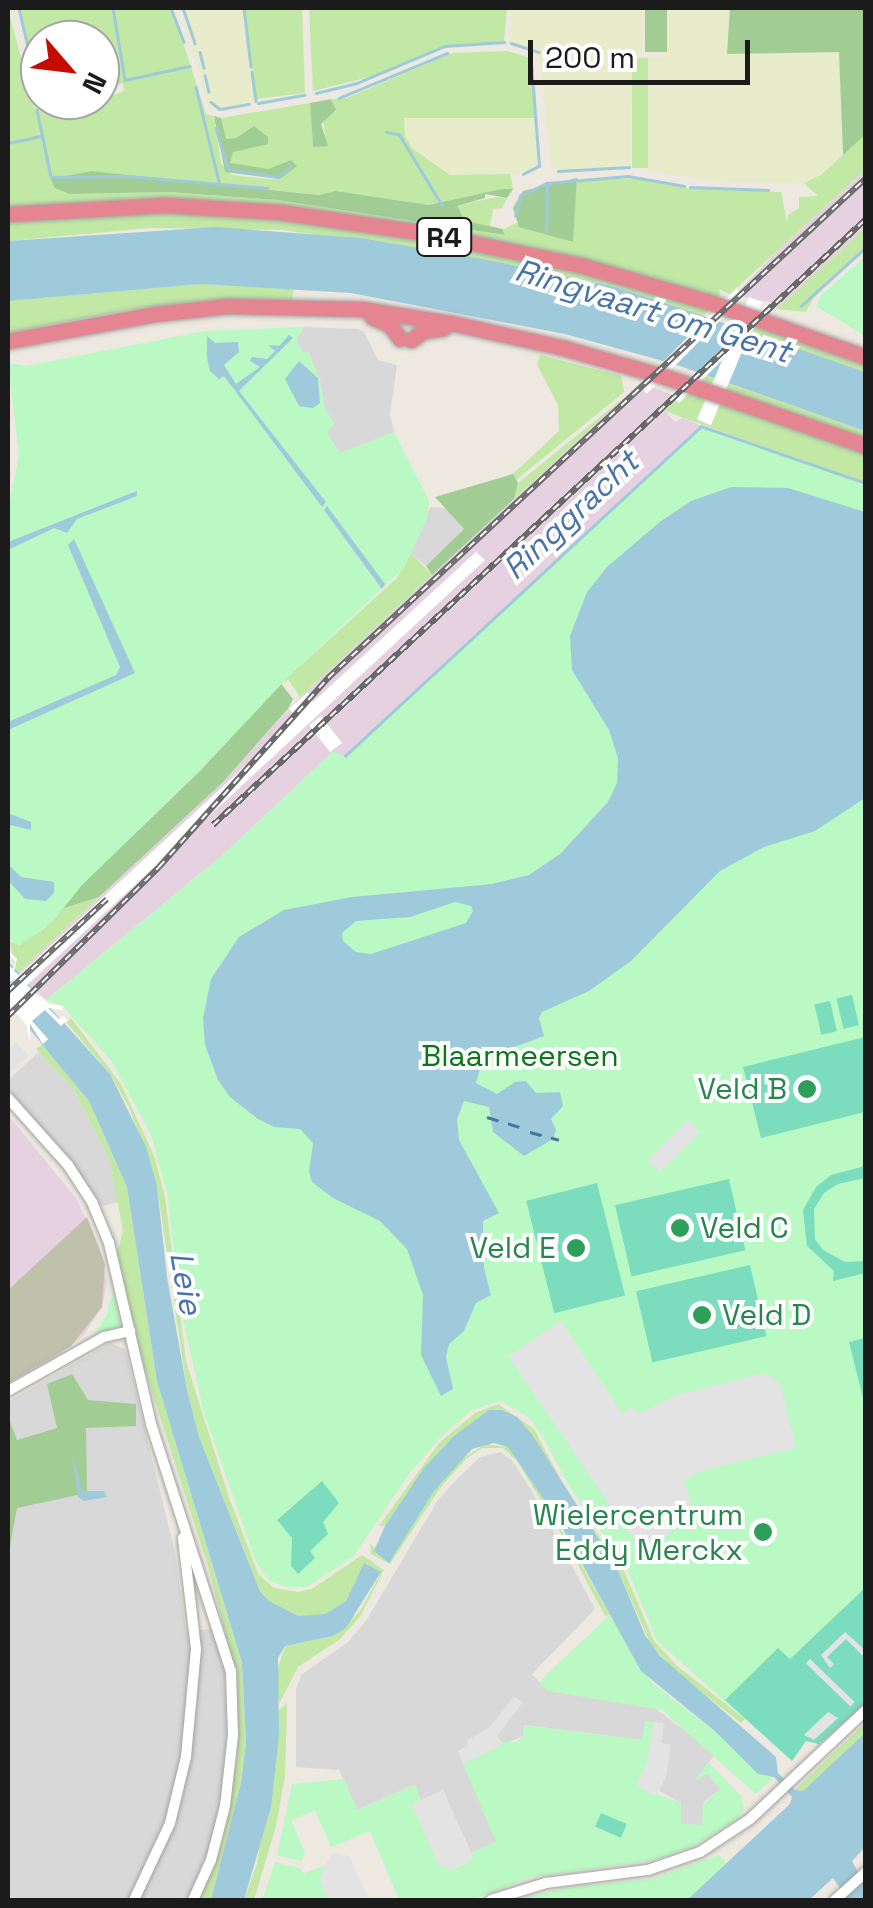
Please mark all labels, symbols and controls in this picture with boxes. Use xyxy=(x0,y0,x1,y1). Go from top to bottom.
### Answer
north arrow xyxy=(20,20,120,120)
scale bar xyxy=(533,20,756,82)
text: 200 m xyxy=(545,38,635,77)
text: N xyxy=(74,66,115,100)
road number: R4 xyxy=(414,214,474,260)
water label: Ringvaart om Gent xyxy=(511,251,795,371)
water label: Ringgracht xyxy=(495,443,647,587)
park label: Blaarmeersen xyxy=(421,1038,619,1074)
place label: Veld B xyxy=(698,1071,787,1107)
marker: Veld B xyxy=(796,1078,818,1100)
place label: Veld C xyxy=(700,1210,789,1246)
marker: Veld C xyxy=(669,1217,691,1239)
place label: Veld E xyxy=(470,1230,556,1266)
marker: Veld E xyxy=(565,1237,587,1259)
water label: Leie xyxy=(162,1249,210,1317)
place label: Veld D xyxy=(722,1297,811,1333)
marker: Veld D xyxy=(691,1304,713,1326)
place label: Wielercentrum Eddy Merckx xyxy=(533,1497,743,1568)
marker: Wielercentrum Eddy Merckx xyxy=(752,1521,774,1543)

